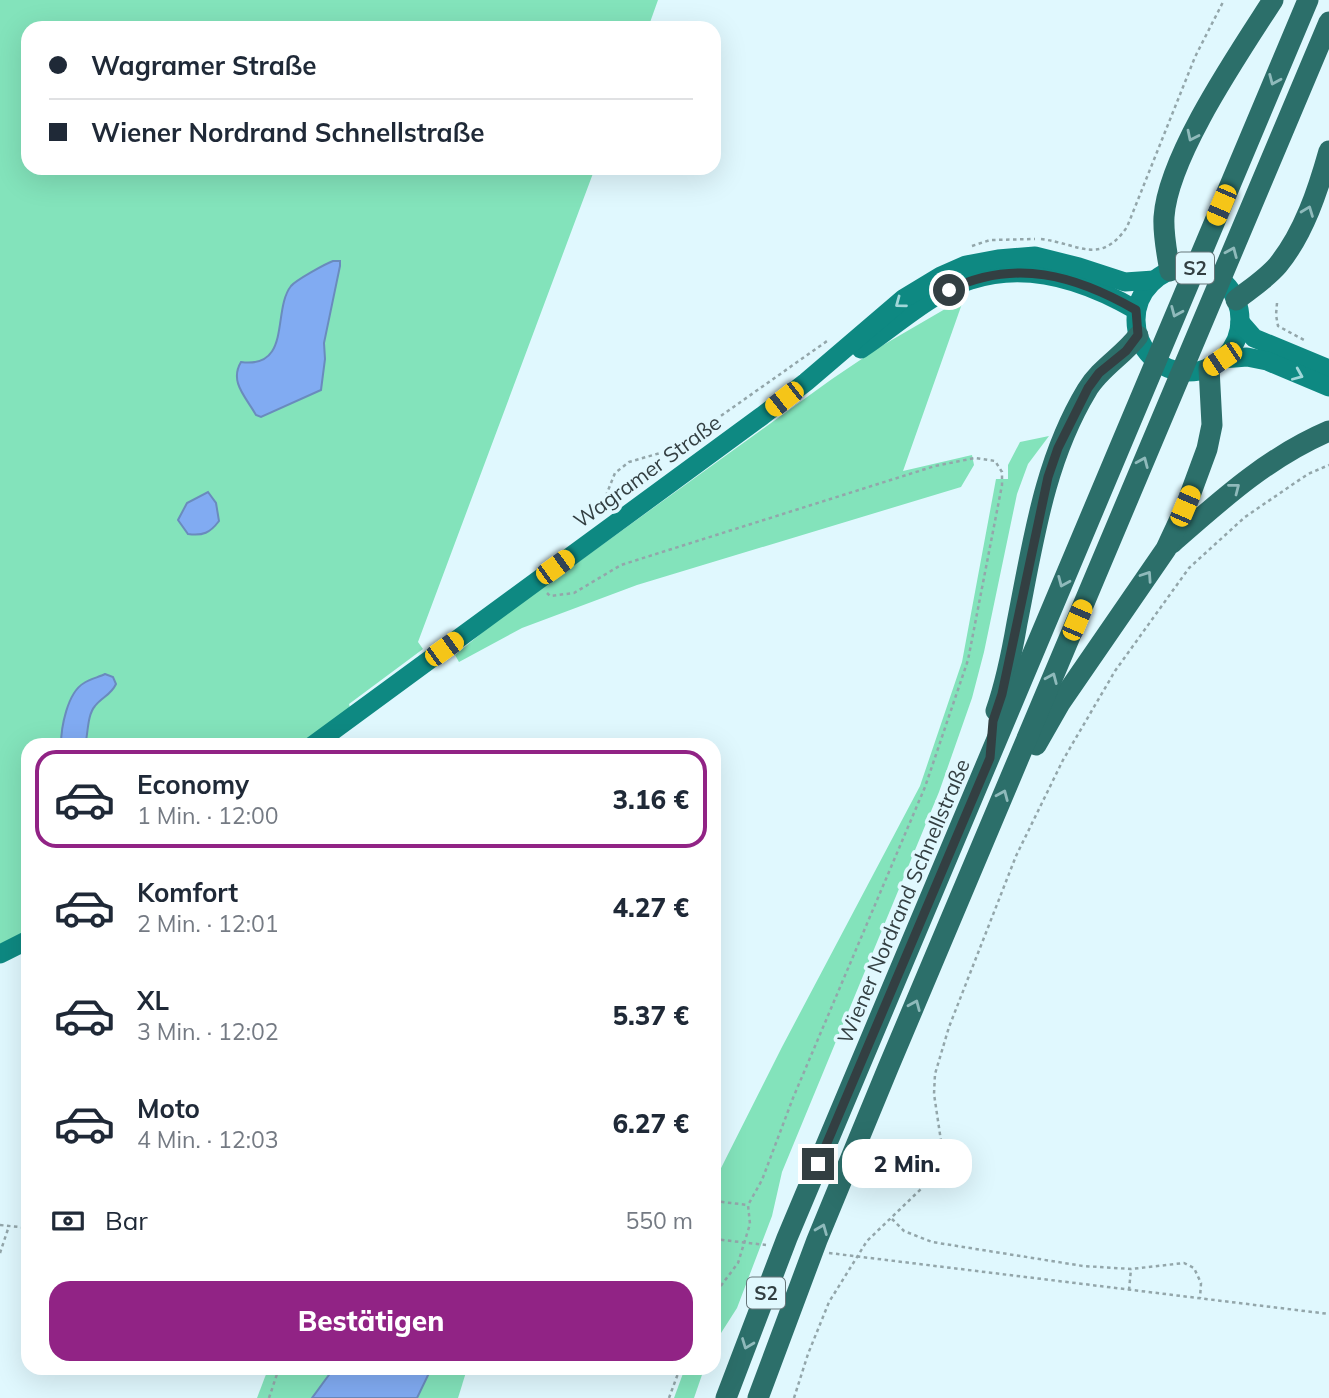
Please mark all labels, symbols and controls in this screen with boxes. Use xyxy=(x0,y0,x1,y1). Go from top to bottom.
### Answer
text: Wagramer Straße xyxy=(91,49,317,82)
one-way arrow xyxy=(1268,73,1282,85)
text: Wiener Nordrand Schnellstraße xyxy=(91,116,485,149)
one-way arrow xyxy=(1187,129,1201,141)
car xyxy=(1204,182,1239,228)
one-way arrow xyxy=(1300,205,1314,217)
one-way arrow xyxy=(1224,247,1238,260)
road number: S2 xyxy=(1176,252,1214,284)
route start xyxy=(933,274,965,306)
one-way arrow xyxy=(896,294,908,307)
one-way arrow xyxy=(1170,305,1184,317)
car xyxy=(1199,339,1246,379)
one-way arrow xyxy=(1290,367,1303,381)
car xyxy=(761,378,808,420)
street label: Wagramer Straße xyxy=(568,409,726,533)
one-way arrow xyxy=(1135,456,1149,468)
car xyxy=(1168,483,1203,529)
one-way arrow xyxy=(1228,483,1240,496)
car xyxy=(532,546,579,588)
one-way arrow xyxy=(1139,571,1151,584)
one-way arrow xyxy=(1057,575,1071,588)
car xyxy=(1060,597,1095,643)
car xyxy=(421,628,468,670)
one-way arrow xyxy=(1044,672,1058,684)
street label: Wiener Nordrand Schnellstraße xyxy=(831,755,975,1047)
icon: car xyxy=(53,768,116,831)
text: Economy xyxy=(137,768,249,801)
text: 3.16 € xyxy=(613,783,689,816)
one-way arrow xyxy=(995,790,1009,803)
text: 1 Min. · 12:00 xyxy=(137,801,279,830)
icon: car xyxy=(53,876,116,939)
text: Komfort xyxy=(137,876,238,909)
text: 4.27 € xyxy=(613,891,689,924)
text: 2 Min. · 12:01 xyxy=(137,909,279,938)
icon: car xyxy=(53,984,116,1047)
text: XL xyxy=(137,984,169,1017)
text: 5.37 € xyxy=(613,999,689,1032)
one-way arrow xyxy=(906,1000,920,1012)
text: 3 Min. · 12:02 xyxy=(137,1017,279,1046)
icon: car xyxy=(53,1092,116,1155)
text: Moto xyxy=(137,1092,200,1125)
text: 6.27 € xyxy=(613,1107,689,1140)
text: 4 Min. · 12:03 xyxy=(137,1125,279,1154)
callout: 2 Min. xyxy=(842,1140,972,1188)
route end xyxy=(802,1148,834,1180)
text: 2 Min. xyxy=(874,1149,940,1178)
icon: cash xyxy=(49,1202,87,1240)
text: Bar xyxy=(105,1204,148,1237)
text: 550 m xyxy=(625,1206,693,1235)
one-way arrow xyxy=(814,1223,828,1235)
road number: S2 xyxy=(747,1278,785,1308)
button: Bestätigen xyxy=(49,1281,693,1361)
one-way arrow xyxy=(741,1337,755,1349)

